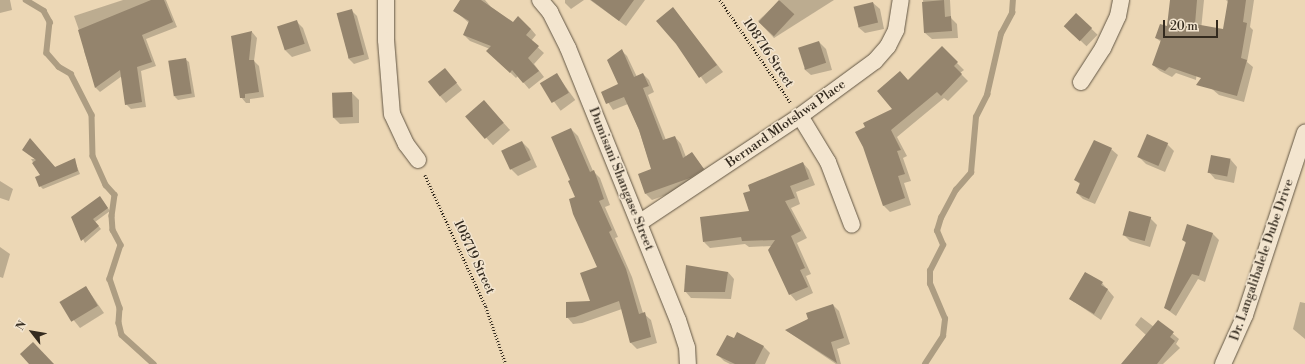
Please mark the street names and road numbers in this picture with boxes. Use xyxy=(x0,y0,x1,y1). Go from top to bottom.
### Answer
street label: 108716 Street xyxy=(739,16,797,90)
street label: Bernard Mlotshwa Place xyxy=(723,77,849,171)
street label: Dumisani Shangase Street xyxy=(585,105,657,253)
street label: Dr. Langalibalele Dube Drive xyxy=(1227,177,1297,343)
street label: 108719 Street xyxy=(450,218,498,296)

